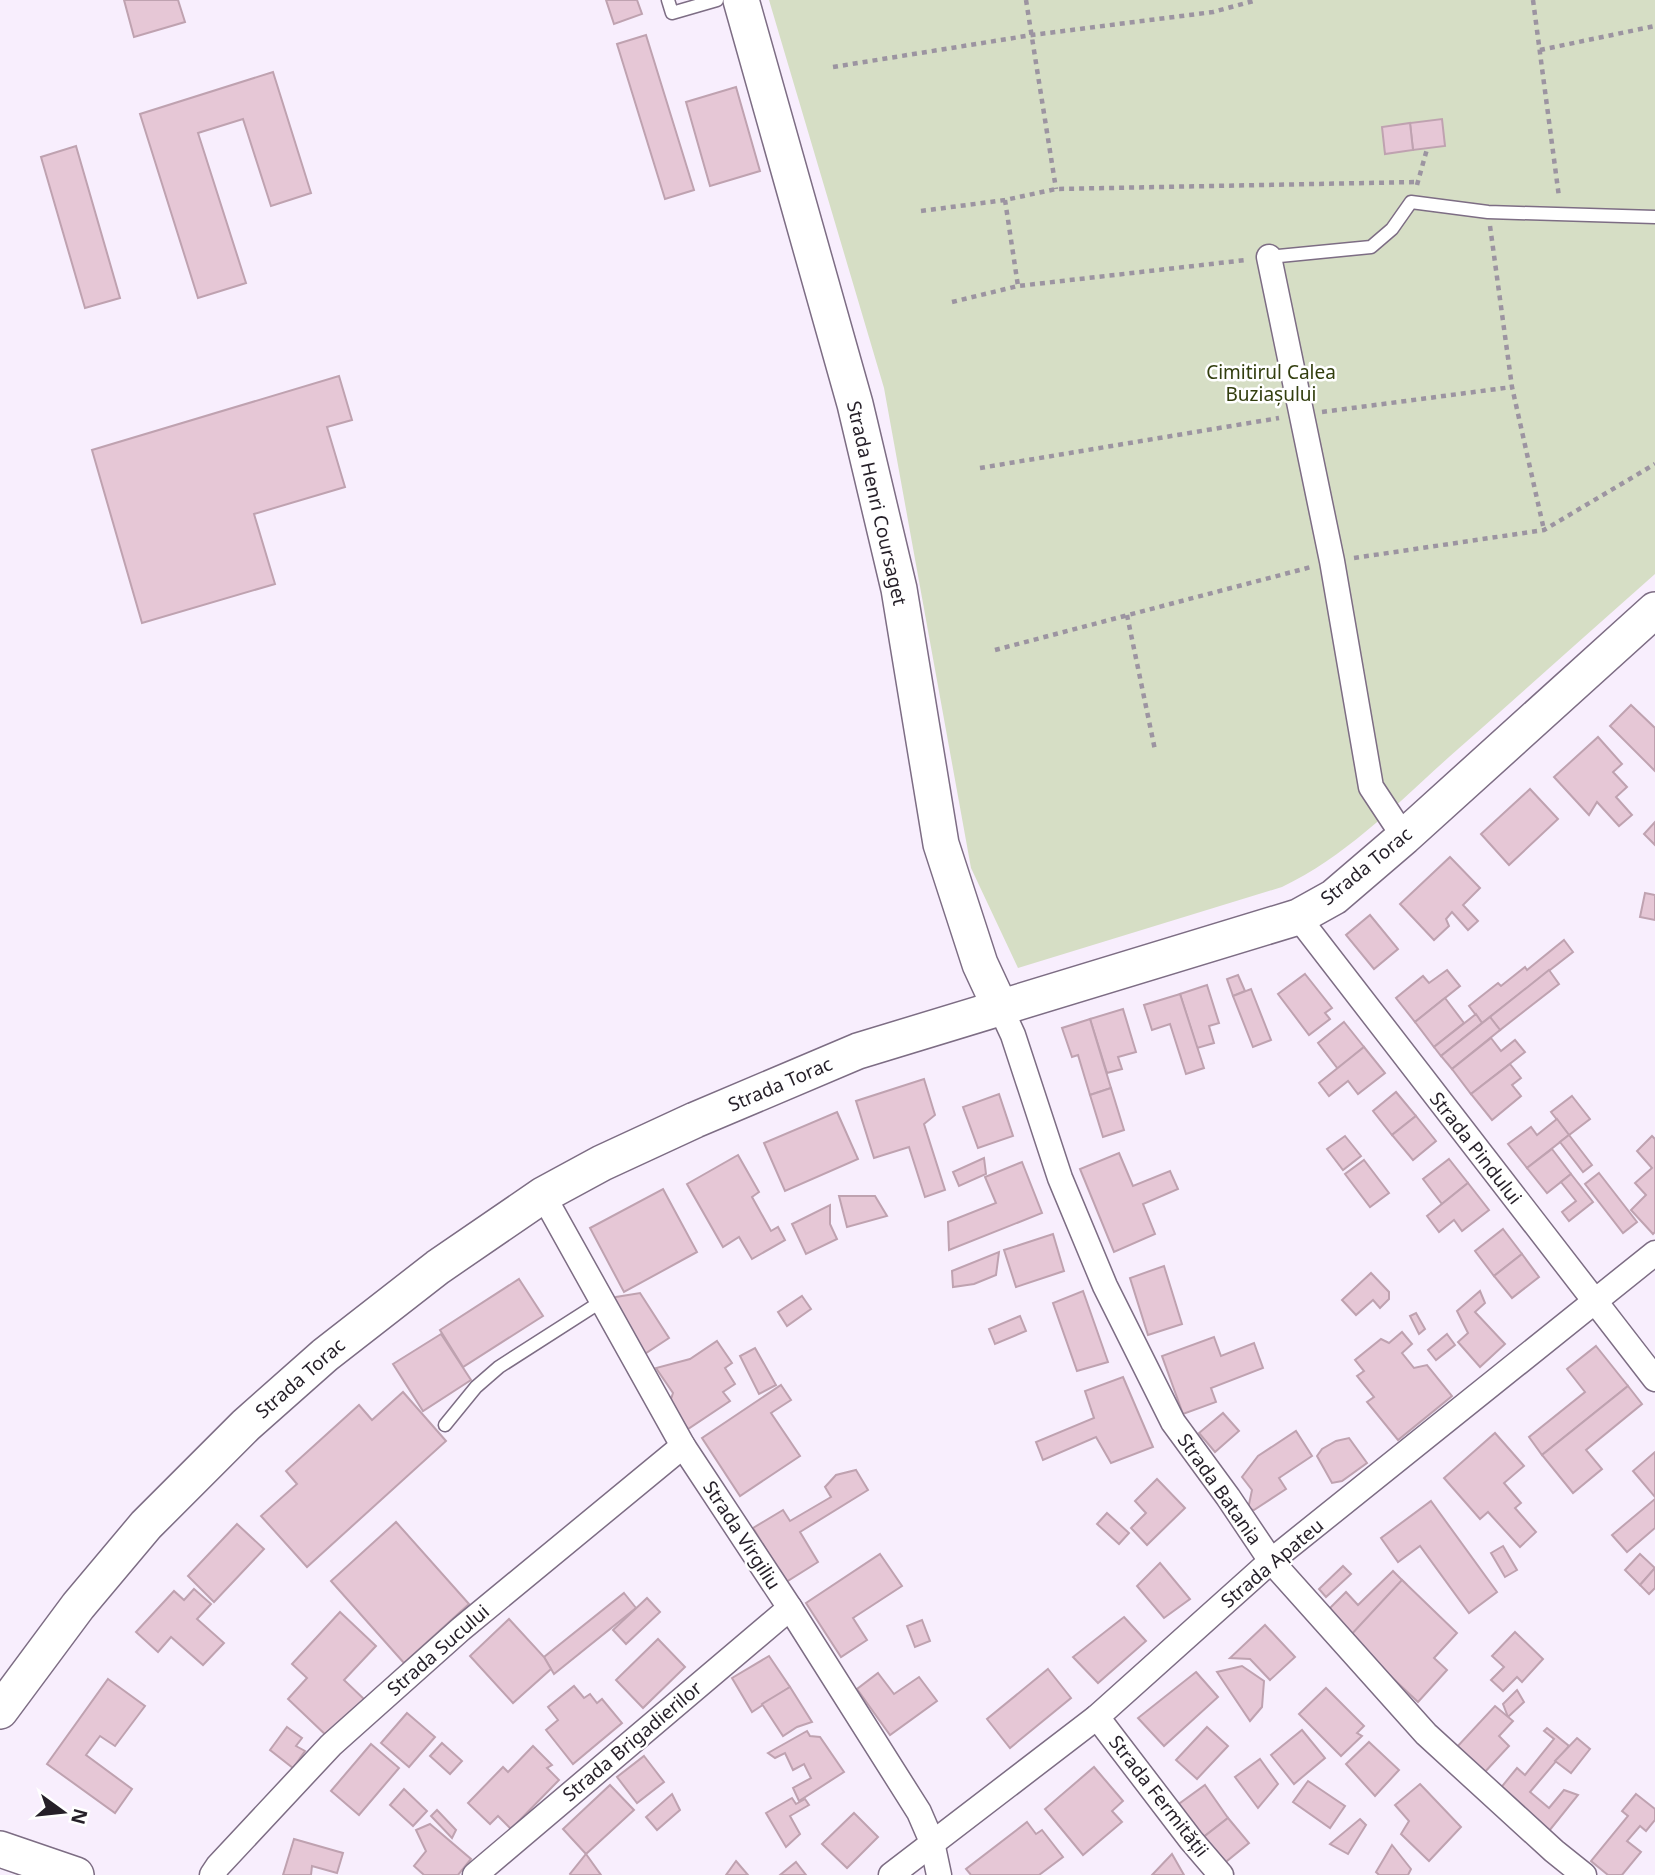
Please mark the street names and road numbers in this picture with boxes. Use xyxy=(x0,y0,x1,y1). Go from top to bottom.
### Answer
street label: Strada Henri Coursaget xyxy=(841,398,913,608)
street label: Strada Torac xyxy=(1315,821,1417,911)
street label: Strada Torac xyxy=(724,1050,836,1118)
street label: Strada Pindului xyxy=(1424,1086,1528,1210)
street label: Strada Torac xyxy=(250,1332,350,1424)
street label: Strada Batania xyxy=(1172,1428,1268,1550)
street label: Strada Virgiliu xyxy=(697,1476,787,1594)
street label: Strada Apateu xyxy=(1215,1512,1329,1614)
street label: Strada Sucului xyxy=(381,1598,495,1702)
street label: Strada Brigadierilor xyxy=(557,1675,707,1807)
street label: Strada Fermității xyxy=(1103,1730,1215,1862)

